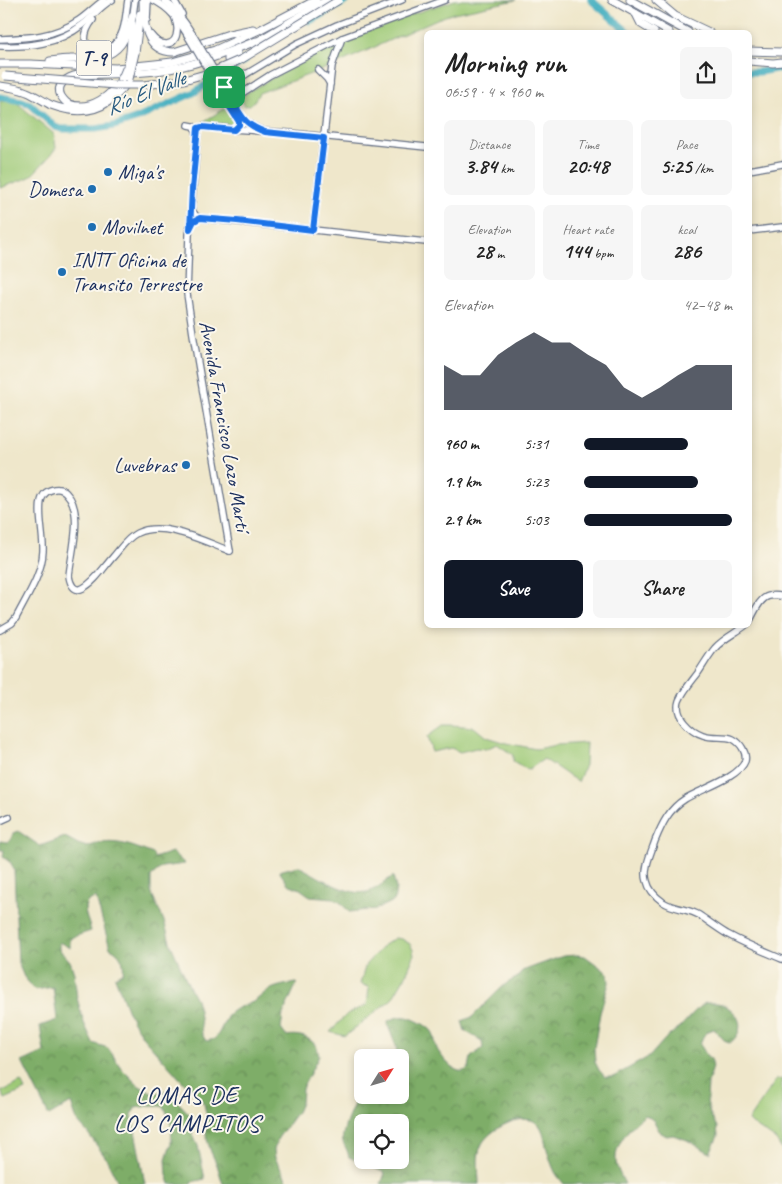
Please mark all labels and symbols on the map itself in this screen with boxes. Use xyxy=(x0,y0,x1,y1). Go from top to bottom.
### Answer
road number: T-9 xyxy=(76,40,112,76)
water label: Río El Valle xyxy=(102,63,192,121)
pin xyxy=(203,66,245,108)
place label: Miga's xyxy=(118,159,165,185)
marker: Miga's xyxy=(102,166,114,178)
place label: Domesa xyxy=(28,176,84,202)
marker: Domesa xyxy=(86,183,98,195)
place label: Movilnet xyxy=(102,214,164,240)
marker: Movilnet xyxy=(86,221,98,233)
place label: INTT Oficina de Transito Terrestre xyxy=(72,247,203,297)
marker: INTT Oficina de Transito Terrestre xyxy=(56,266,68,278)
street label: Avenida Francisco Lazo Martí xyxy=(194,319,257,537)
place label: Luvebras xyxy=(114,452,178,478)
marker: Luvebras xyxy=(180,459,192,471)
north arrow xyxy=(354,1049,409,1104)
district label: LOMAS DE LOS CAMPITOS xyxy=(114,1080,263,1138)

